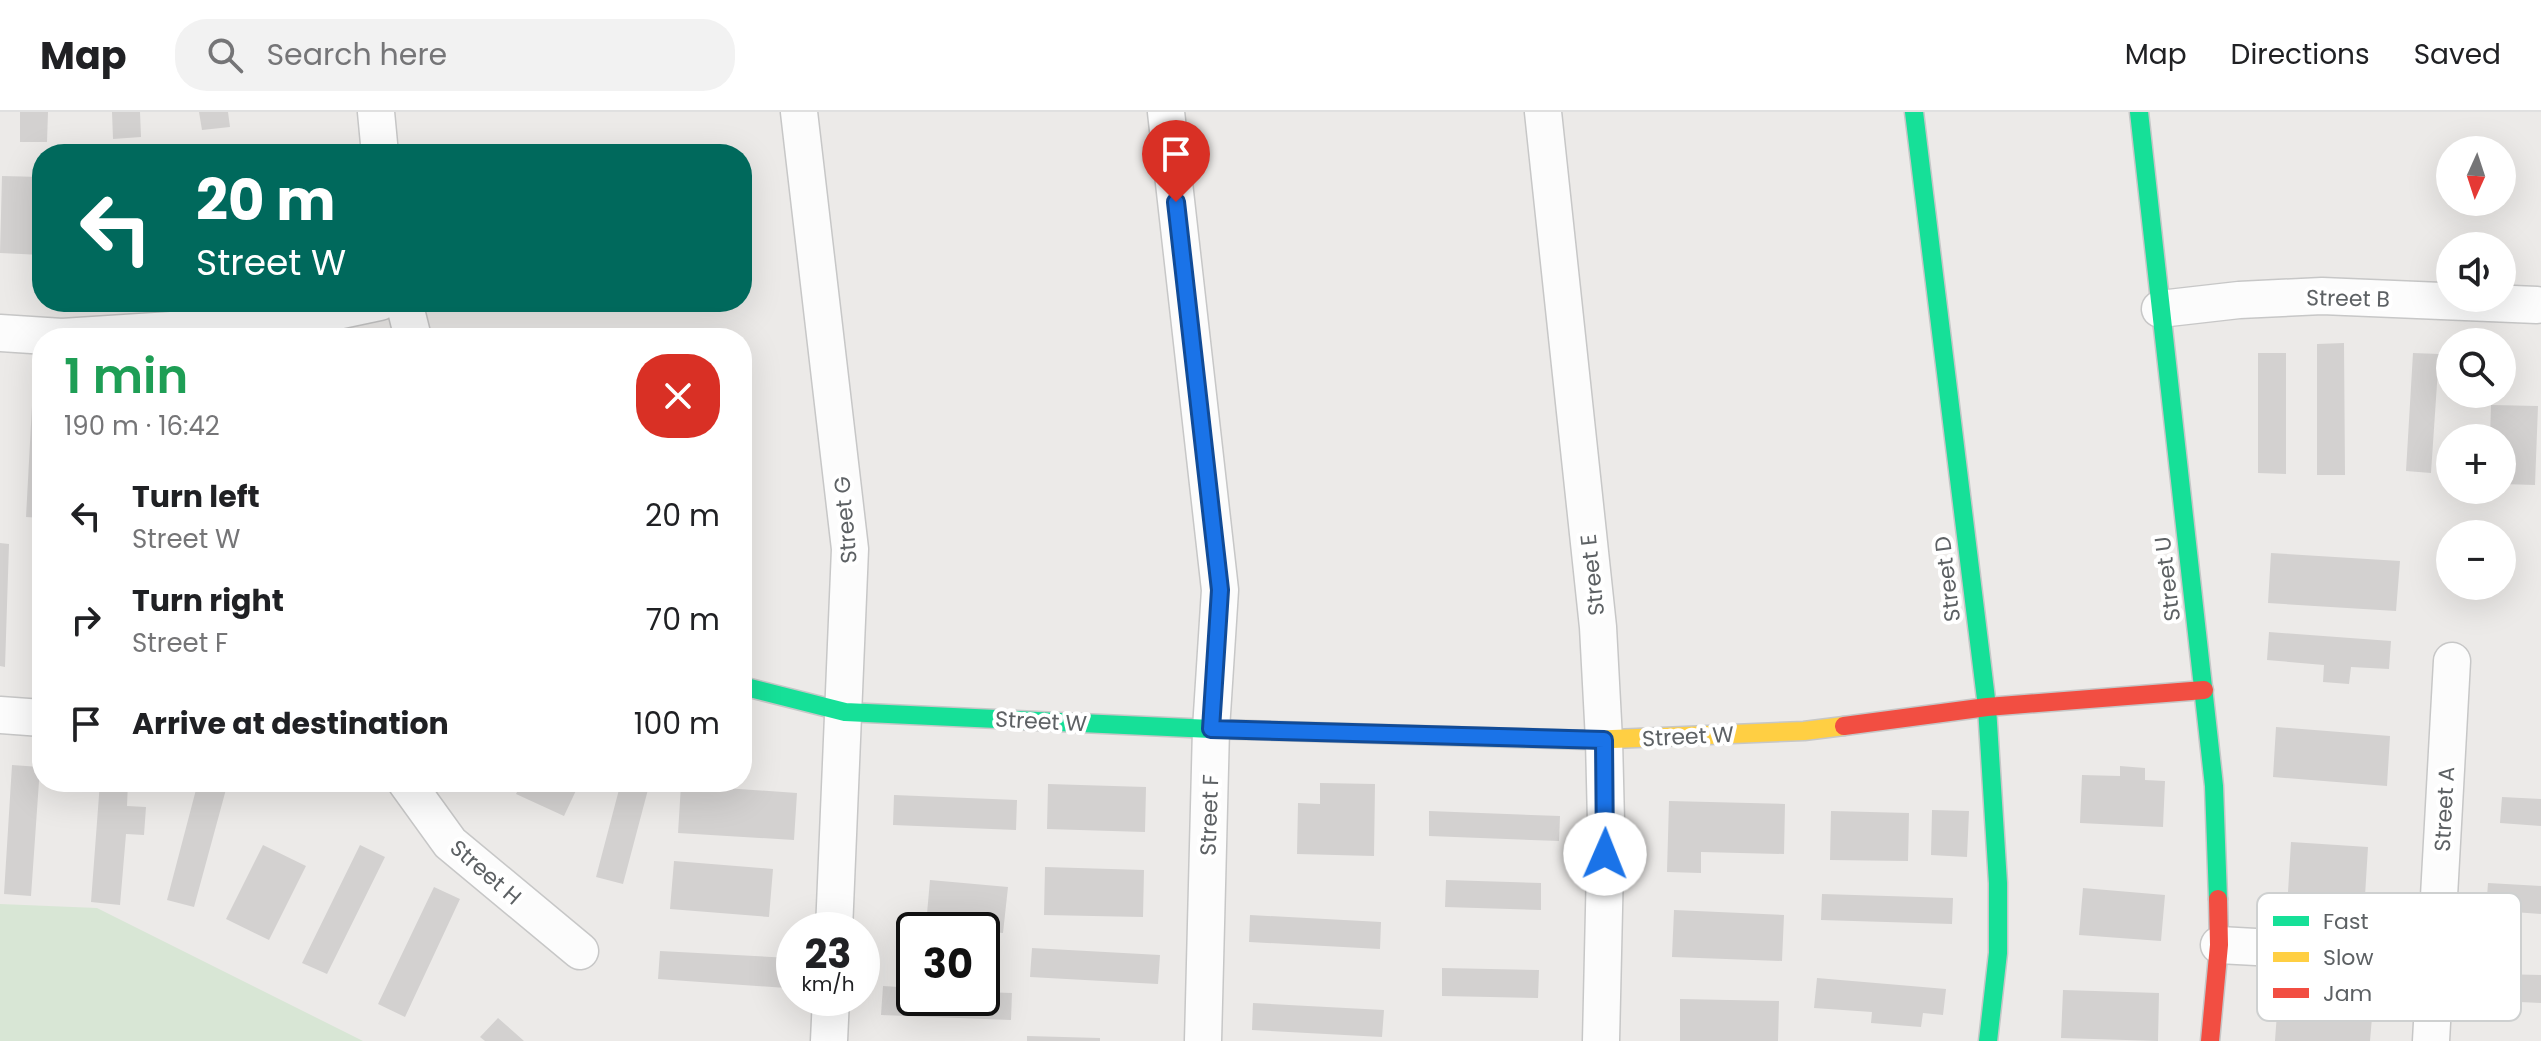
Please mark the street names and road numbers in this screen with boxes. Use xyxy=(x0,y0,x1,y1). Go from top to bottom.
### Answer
street label: Street B xyxy=(2306,282,2390,315)
street label: Street G xyxy=(826,475,865,565)
street label: Street E xyxy=(1573,533,1612,617)
street label: Street D xyxy=(1927,534,1968,623)
street label: Street U xyxy=(2147,535,2188,623)
street label: Street W xyxy=(994,704,1088,739)
street label: Street W xyxy=(1641,719,1735,754)
street label: Street A xyxy=(2427,766,2462,852)
street label: Street F xyxy=(1193,774,1226,856)
street label: Street H xyxy=(443,833,528,912)

